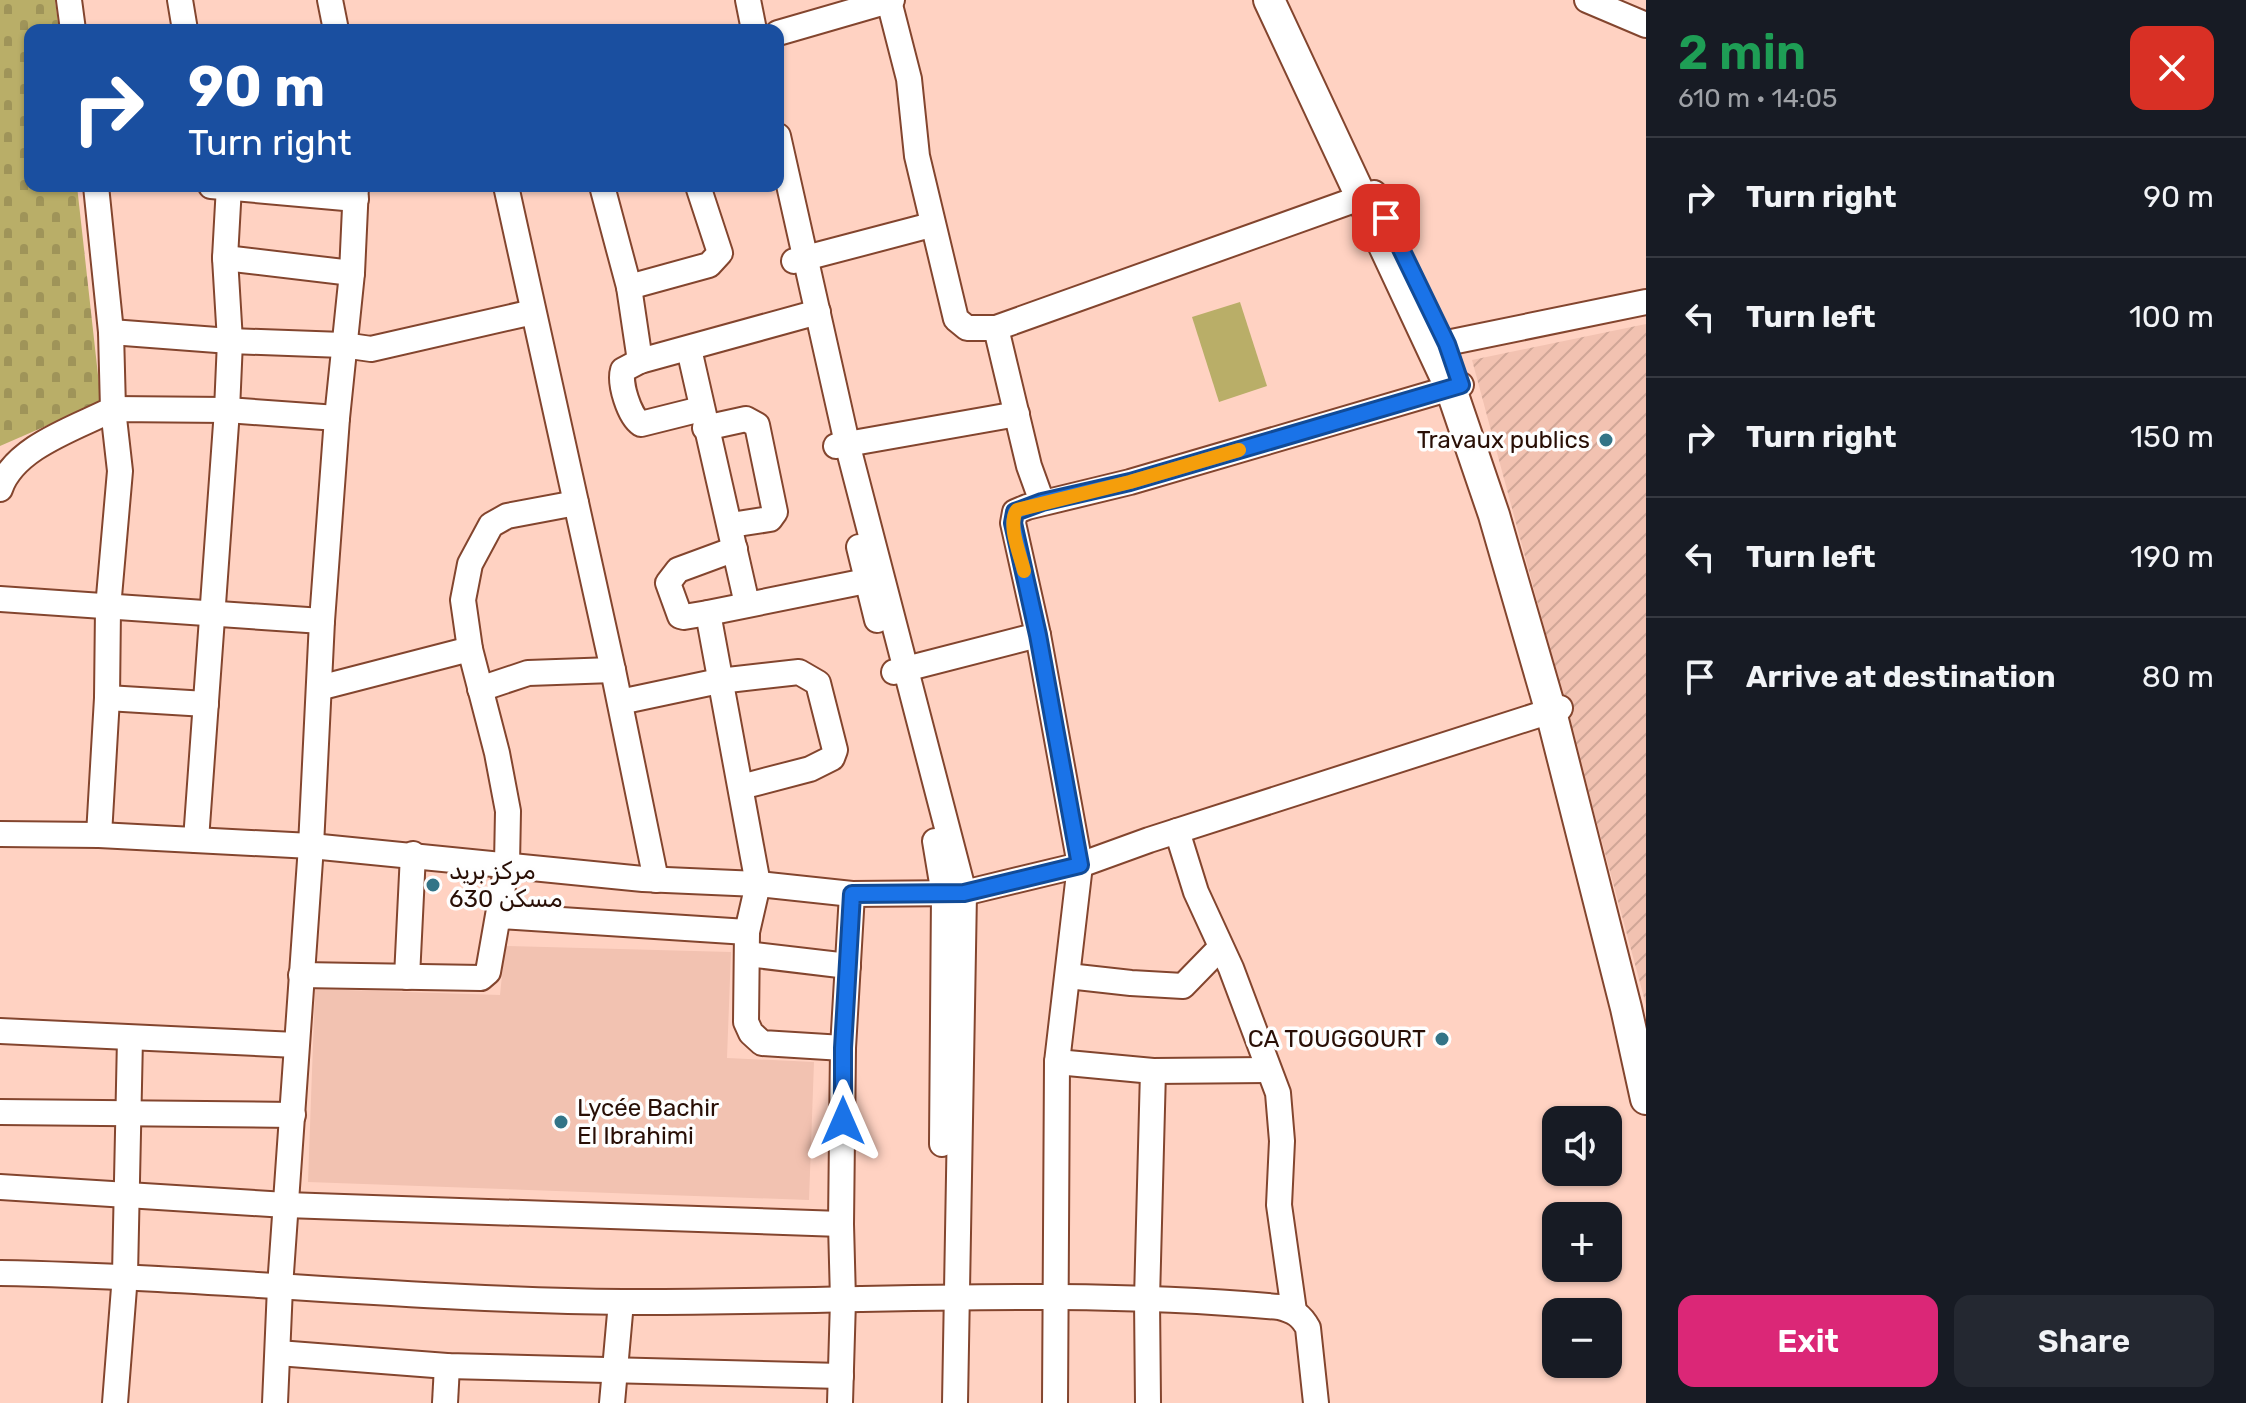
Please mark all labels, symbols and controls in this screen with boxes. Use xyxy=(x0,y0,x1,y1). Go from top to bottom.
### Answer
text: 2 min xyxy=(1678,24,1806,81)
button: close xyxy=(2130,26,2214,110)
text: 90 m xyxy=(188,54,325,120)
icon: right xyxy=(56,56,160,160)
text: 610 m · 14:05 xyxy=(1678,83,1837,114)
text: Turn right xyxy=(188,121,352,164)
icon: right xyxy=(1678,175,1722,219)
text: Turn right xyxy=(1746,179,1897,215)
text: 90 m xyxy=(2143,179,2214,215)
pin xyxy=(1352,184,1420,252)
icon: arrive xyxy=(1364,196,1408,240)
icon: left xyxy=(1678,295,1722,339)
text: Turn left xyxy=(1746,299,1876,335)
text: 100 m xyxy=(2129,299,2214,335)
icon: right xyxy=(1678,415,1722,459)
text: Turn right xyxy=(1746,419,1897,455)
text: 150 m xyxy=(2130,419,2214,455)
place label: Travaux publics xyxy=(1417,426,1590,454)
marker: Travaux publics xyxy=(1597,431,1615,449)
icon: left xyxy=(1678,535,1722,579)
text: Turn left xyxy=(1746,539,1876,575)
text: 190 m xyxy=(2130,539,2214,575)
icon: arrive xyxy=(1678,655,1722,699)
text: Arrive at destination xyxy=(1746,659,2056,695)
text: 80 m xyxy=(2142,659,2214,695)
place label: مركز بريد 630 مسكن xyxy=(449,857,563,913)
marker: مركز بريد 630 مسكن xyxy=(424,876,442,894)
place label: CA TOUGGOURT xyxy=(1248,1025,1426,1053)
marker: CA TOUGGOURT xyxy=(1433,1030,1451,1048)
position arrow xyxy=(801,1079,885,1163)
place label: Lycée Bachir El Ibrahimi xyxy=(577,1094,719,1150)
map controls xyxy=(1542,1106,1622,1378)
button: sound xyxy=(1542,1106,1622,1186)
marker: Lycée Bachir El Ibrahimi xyxy=(552,1113,570,1131)
button: + xyxy=(1542,1202,1622,1282)
button: Exit xyxy=(1678,1295,1938,1387)
button: Share xyxy=(1954,1295,2214,1387)
button: − xyxy=(1542,1298,1622,1378)

